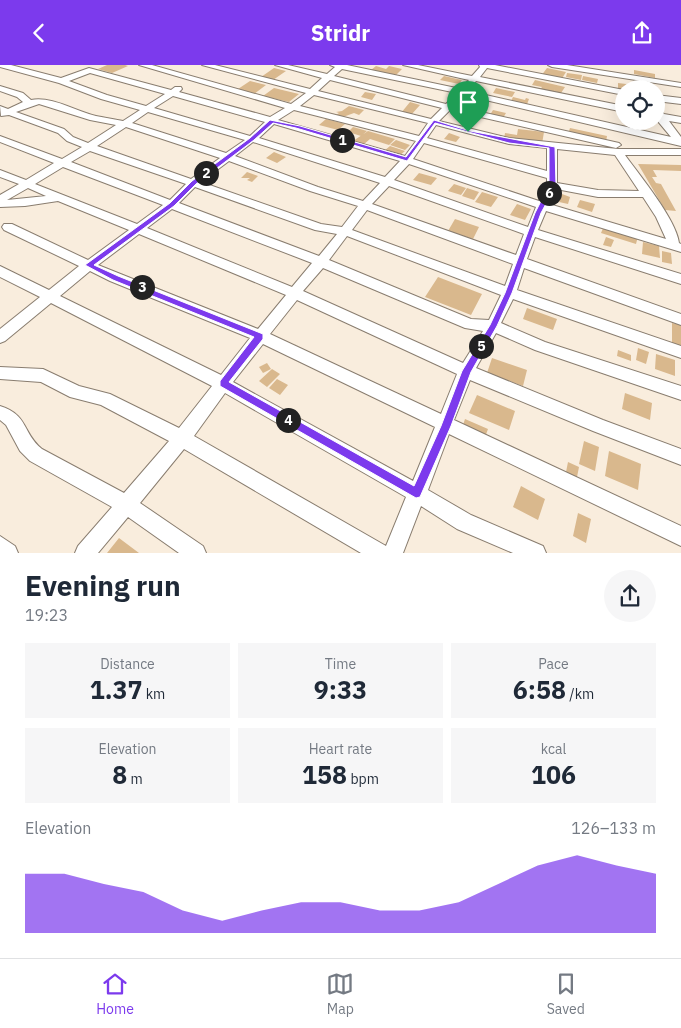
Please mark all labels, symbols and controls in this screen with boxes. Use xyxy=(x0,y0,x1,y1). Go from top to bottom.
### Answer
text: Stridr xyxy=(311,18,370,47)
icon: back xyxy=(25,19,53,47)
icon: share xyxy=(628,19,656,47)
map controls xyxy=(615,80,665,130)
button: locate xyxy=(615,80,665,130)
pin xyxy=(447,81,489,132)
icon: arrive xyxy=(454,88,482,116)
pin: 1 xyxy=(330,127,354,153)
text: 1 xyxy=(338,131,347,149)
pin: 2 xyxy=(194,161,218,185)
text: 2 xyxy=(202,164,211,182)
pin: 6 xyxy=(536,181,562,205)
text: 6 xyxy=(545,184,554,202)
pin: 3 xyxy=(130,275,154,299)
text: 3 xyxy=(138,278,147,296)
pin: 5 xyxy=(468,333,494,359)
text: 5 xyxy=(477,337,486,355)
pin: 4 xyxy=(276,407,300,433)
text: 4 xyxy=(284,411,293,429)
text: Evening run xyxy=(25,567,181,604)
button: share xyxy=(604,570,656,622)
text: 19:23 xyxy=(25,605,68,625)
text: Distance xyxy=(100,655,155,673)
text: Time xyxy=(325,655,356,673)
text: Pace xyxy=(538,655,569,673)
text: 1.37 xyxy=(90,673,142,706)
text: 9:33 xyxy=(314,673,367,706)
text: 6:58 xyxy=(513,673,566,706)
text: km xyxy=(142,685,165,703)
text: /km xyxy=(566,685,594,703)
text: Elevation xyxy=(99,740,157,758)
text: Heart rate xyxy=(309,740,372,758)
text: kcal xyxy=(541,740,566,758)
text: 8 xyxy=(112,758,127,791)
text: 158 xyxy=(302,758,347,791)
text: 106 xyxy=(531,758,576,791)
text: m xyxy=(127,770,143,788)
text: bpm xyxy=(347,770,379,788)
text: Elevation xyxy=(25,818,91,838)
text: 126–133 m xyxy=(571,818,656,838)
tab: Home xyxy=(96,970,134,1018)
tab: Map xyxy=(326,970,354,1018)
tab: Saved xyxy=(547,970,585,1018)

